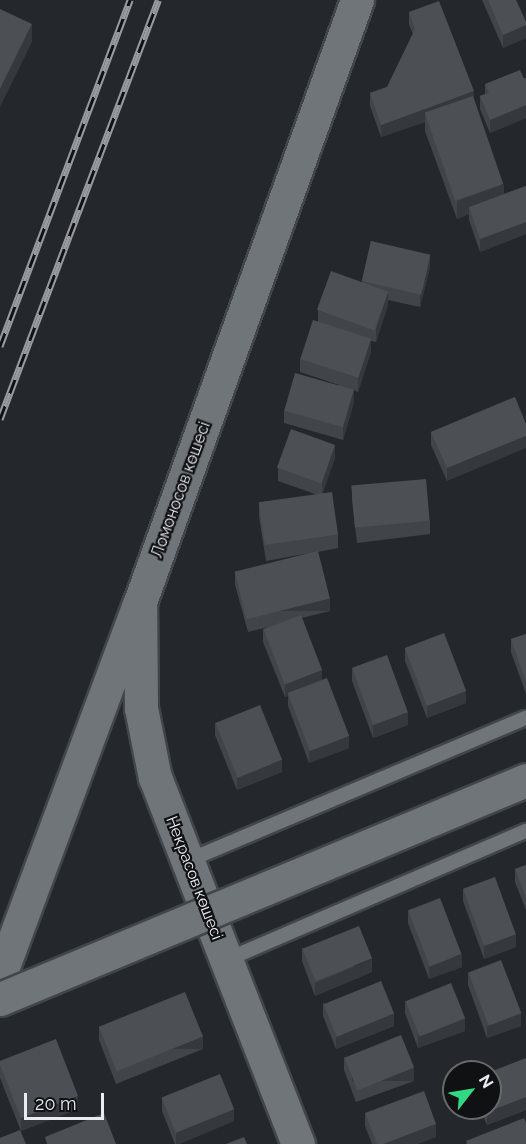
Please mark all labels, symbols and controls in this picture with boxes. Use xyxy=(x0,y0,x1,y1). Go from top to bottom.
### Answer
street label: Ломоносов көшесі xyxy=(147,419,215,561)
street label: Некрасов көшесі xyxy=(162,814,226,942)
north arrow xyxy=(442,1060,502,1120)
text: N xyxy=(475,1071,497,1092)
scale bar xyxy=(27,1081,106,1119)
text: 20 m xyxy=(35,1093,77,1114)

